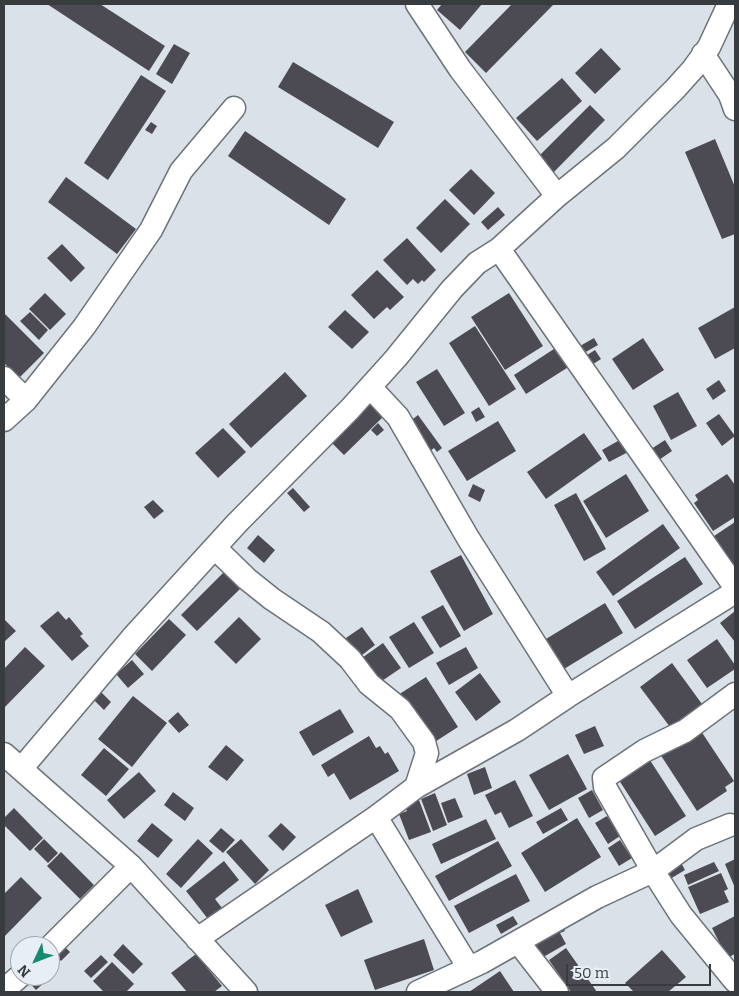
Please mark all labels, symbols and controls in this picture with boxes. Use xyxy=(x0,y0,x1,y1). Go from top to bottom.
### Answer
north arrow xyxy=(10,936,60,986)
scale bar xyxy=(569,954,714,986)
text: N xyxy=(14,961,34,981)
text: 50 m xyxy=(574,964,609,982)

